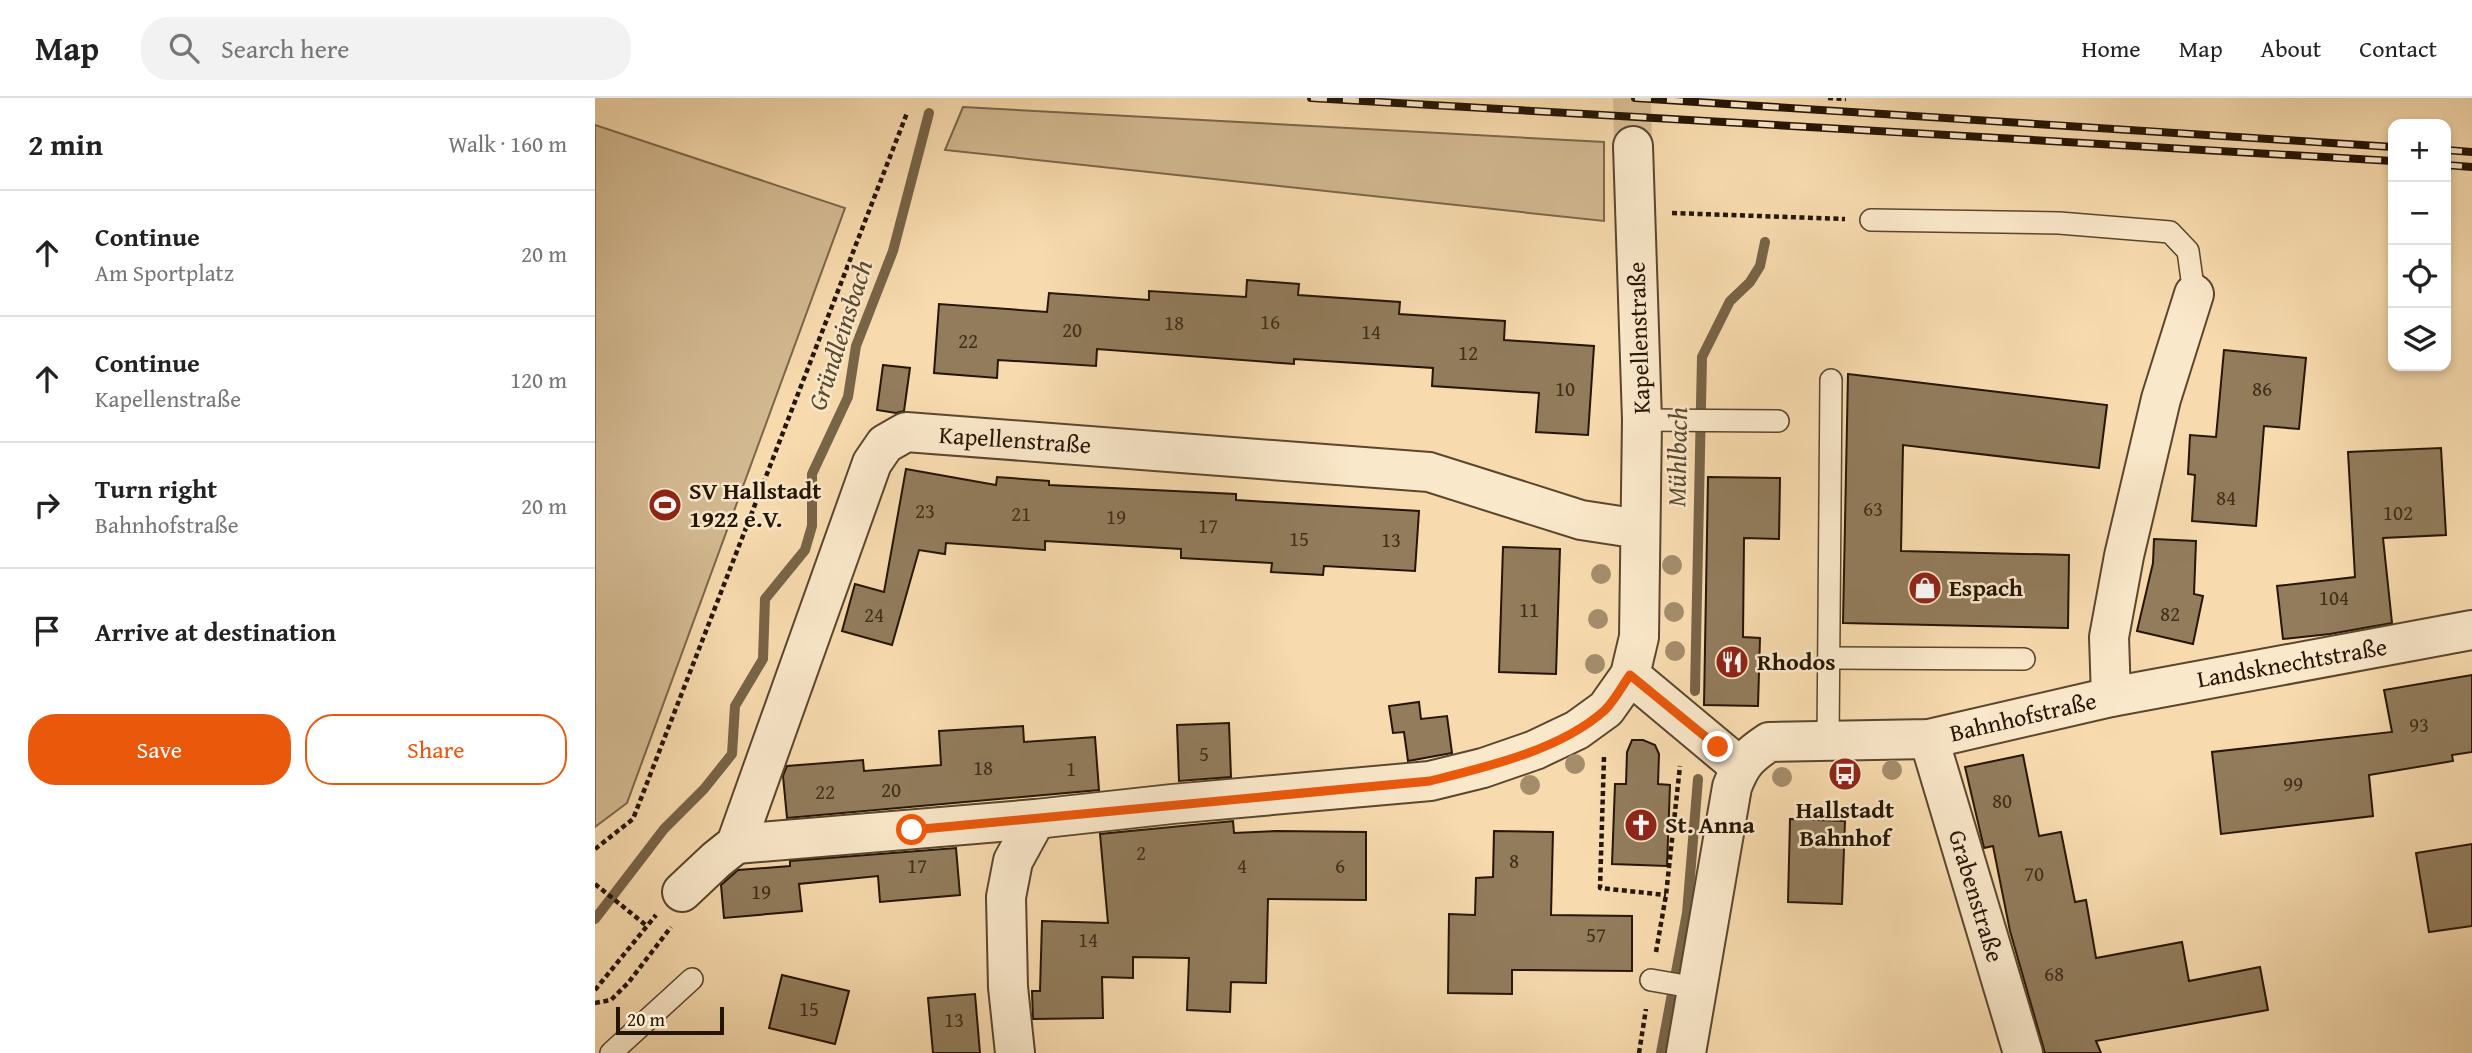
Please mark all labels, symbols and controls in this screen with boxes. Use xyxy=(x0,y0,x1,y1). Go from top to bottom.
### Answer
search box xyxy=(141,17,631,80)
text: Map xyxy=(35,24,99,72)
icon: search xyxy=(165,29,203,67)
text: Search here xyxy=(221,29,349,68)
text: Home xyxy=(2082,31,2141,66)
text: Map xyxy=(2179,31,2223,66)
text: About xyxy=(2261,31,2321,66)
text: Contact xyxy=(2359,31,2437,66)
map controls xyxy=(2388,119,2451,371)
button: + xyxy=(2388,119,2451,182)
text: 2 min xyxy=(28,122,103,166)
text: Walk · 160 m xyxy=(448,127,567,160)
button: − xyxy=(2388,182,2451,245)
text: Continue xyxy=(95,217,200,256)
icon: ahead xyxy=(28,234,66,272)
text: 20 m xyxy=(521,237,567,270)
button: locate xyxy=(2388,245,2451,308)
water label: Gründleinsbach xyxy=(797,255,882,415)
text: Am Sportplatz xyxy=(95,256,234,289)
street label: Kapellenstraße xyxy=(1618,261,1659,415)
house number: 16 xyxy=(1260,306,1280,337)
house number: 18 xyxy=(1164,307,1184,338)
button: layers xyxy=(2388,308,2451,371)
house number: 20 xyxy=(1062,314,1082,345)
house number: 14 xyxy=(1361,316,1381,347)
house number: 22 xyxy=(958,325,978,356)
house number: 12 xyxy=(1458,337,1478,368)
text: Continue xyxy=(95,343,200,382)
icon: ahead xyxy=(28,360,66,398)
text: 120 m xyxy=(510,363,567,396)
house number: 10 xyxy=(1555,373,1575,404)
house number: 86 xyxy=(2252,373,2272,404)
text: Kapellenstraße xyxy=(95,382,241,415)
water label: Mühlbach xyxy=(1656,407,1697,507)
street label: Kapellenstraße xyxy=(938,417,1092,462)
text: Turn right xyxy=(95,469,217,508)
place label: SV Hallstadt 1922 e.V. xyxy=(689,473,821,536)
house number: 84 xyxy=(2216,482,2236,513)
icon: right xyxy=(28,486,66,524)
sports icon: SV Hallstadt 1922 e.V. xyxy=(646,486,684,524)
text: 20 m xyxy=(521,489,567,522)
house number: 63 xyxy=(1863,493,1883,524)
house number: 23 xyxy=(915,495,935,526)
house number: 102 xyxy=(2383,497,2413,528)
house number: 21 xyxy=(1011,498,1031,529)
house number: 19 xyxy=(1106,501,1126,532)
text: Bahnhofstraße xyxy=(95,508,238,541)
house number: 17 xyxy=(1198,510,1218,541)
house number: 15 xyxy=(1289,523,1309,554)
house number: 13 xyxy=(1381,524,1401,555)
shop icon: Espach xyxy=(1906,569,1944,607)
place label: Espach xyxy=(1949,570,2023,605)
house number: 104 xyxy=(2319,582,2349,613)
house number: 11 xyxy=(1519,594,1539,625)
house number: 82 xyxy=(2160,598,2180,629)
house number: 24 xyxy=(864,599,884,630)
icon: arrive xyxy=(28,612,66,650)
text: Arrive at destination xyxy=(95,612,336,651)
street label: Landsknechtstraße xyxy=(2194,629,2390,696)
restaurant icon: Rhodos xyxy=(1713,643,1751,681)
place label: Rhodos xyxy=(1757,644,1836,679)
street label: Bahnhofstraße xyxy=(1946,683,2100,750)
house number: 93 xyxy=(2409,709,2429,740)
button: Save xyxy=(28,714,291,785)
button: Share xyxy=(305,714,567,785)
route end xyxy=(1702,731,1733,762)
house number: 5 xyxy=(1199,738,1209,769)
house number: 18 xyxy=(973,752,993,783)
house number: 1 xyxy=(1066,753,1076,784)
bus stop icon: Hallstadt Bahnhof xyxy=(1826,755,1864,793)
house number: 99 xyxy=(2283,768,2303,799)
house number: 20 xyxy=(881,774,901,805)
house number: 22 xyxy=(815,776,835,807)
house number: 80 xyxy=(1992,785,2012,816)
place label: Hallstadt Bahnhof xyxy=(1796,792,1894,855)
church icon: St. Anna xyxy=(1622,806,1660,844)
place label: St. Anna xyxy=(1665,807,1755,842)
route start xyxy=(896,814,927,845)
street label: Grabenstraße xyxy=(1940,825,2013,966)
house number: 2 xyxy=(1136,837,1146,868)
house number: 8 xyxy=(1509,845,1519,876)
house number: 17 xyxy=(907,850,927,881)
house number: 4 xyxy=(1237,850,1247,881)
house number: 6 xyxy=(1335,850,1345,881)
house number: 70 xyxy=(2024,858,2044,889)
house number: 19 xyxy=(751,876,771,907)
house number: 57 xyxy=(1586,919,1606,950)
house number: 14 xyxy=(1078,924,1098,955)
house number: 68 xyxy=(2044,958,2064,989)
house number: 15 xyxy=(799,993,819,1024)
scale bar xyxy=(616,1004,725,1036)
house number: 13 xyxy=(944,1004,964,1035)
text: 20 m xyxy=(627,1005,665,1033)

